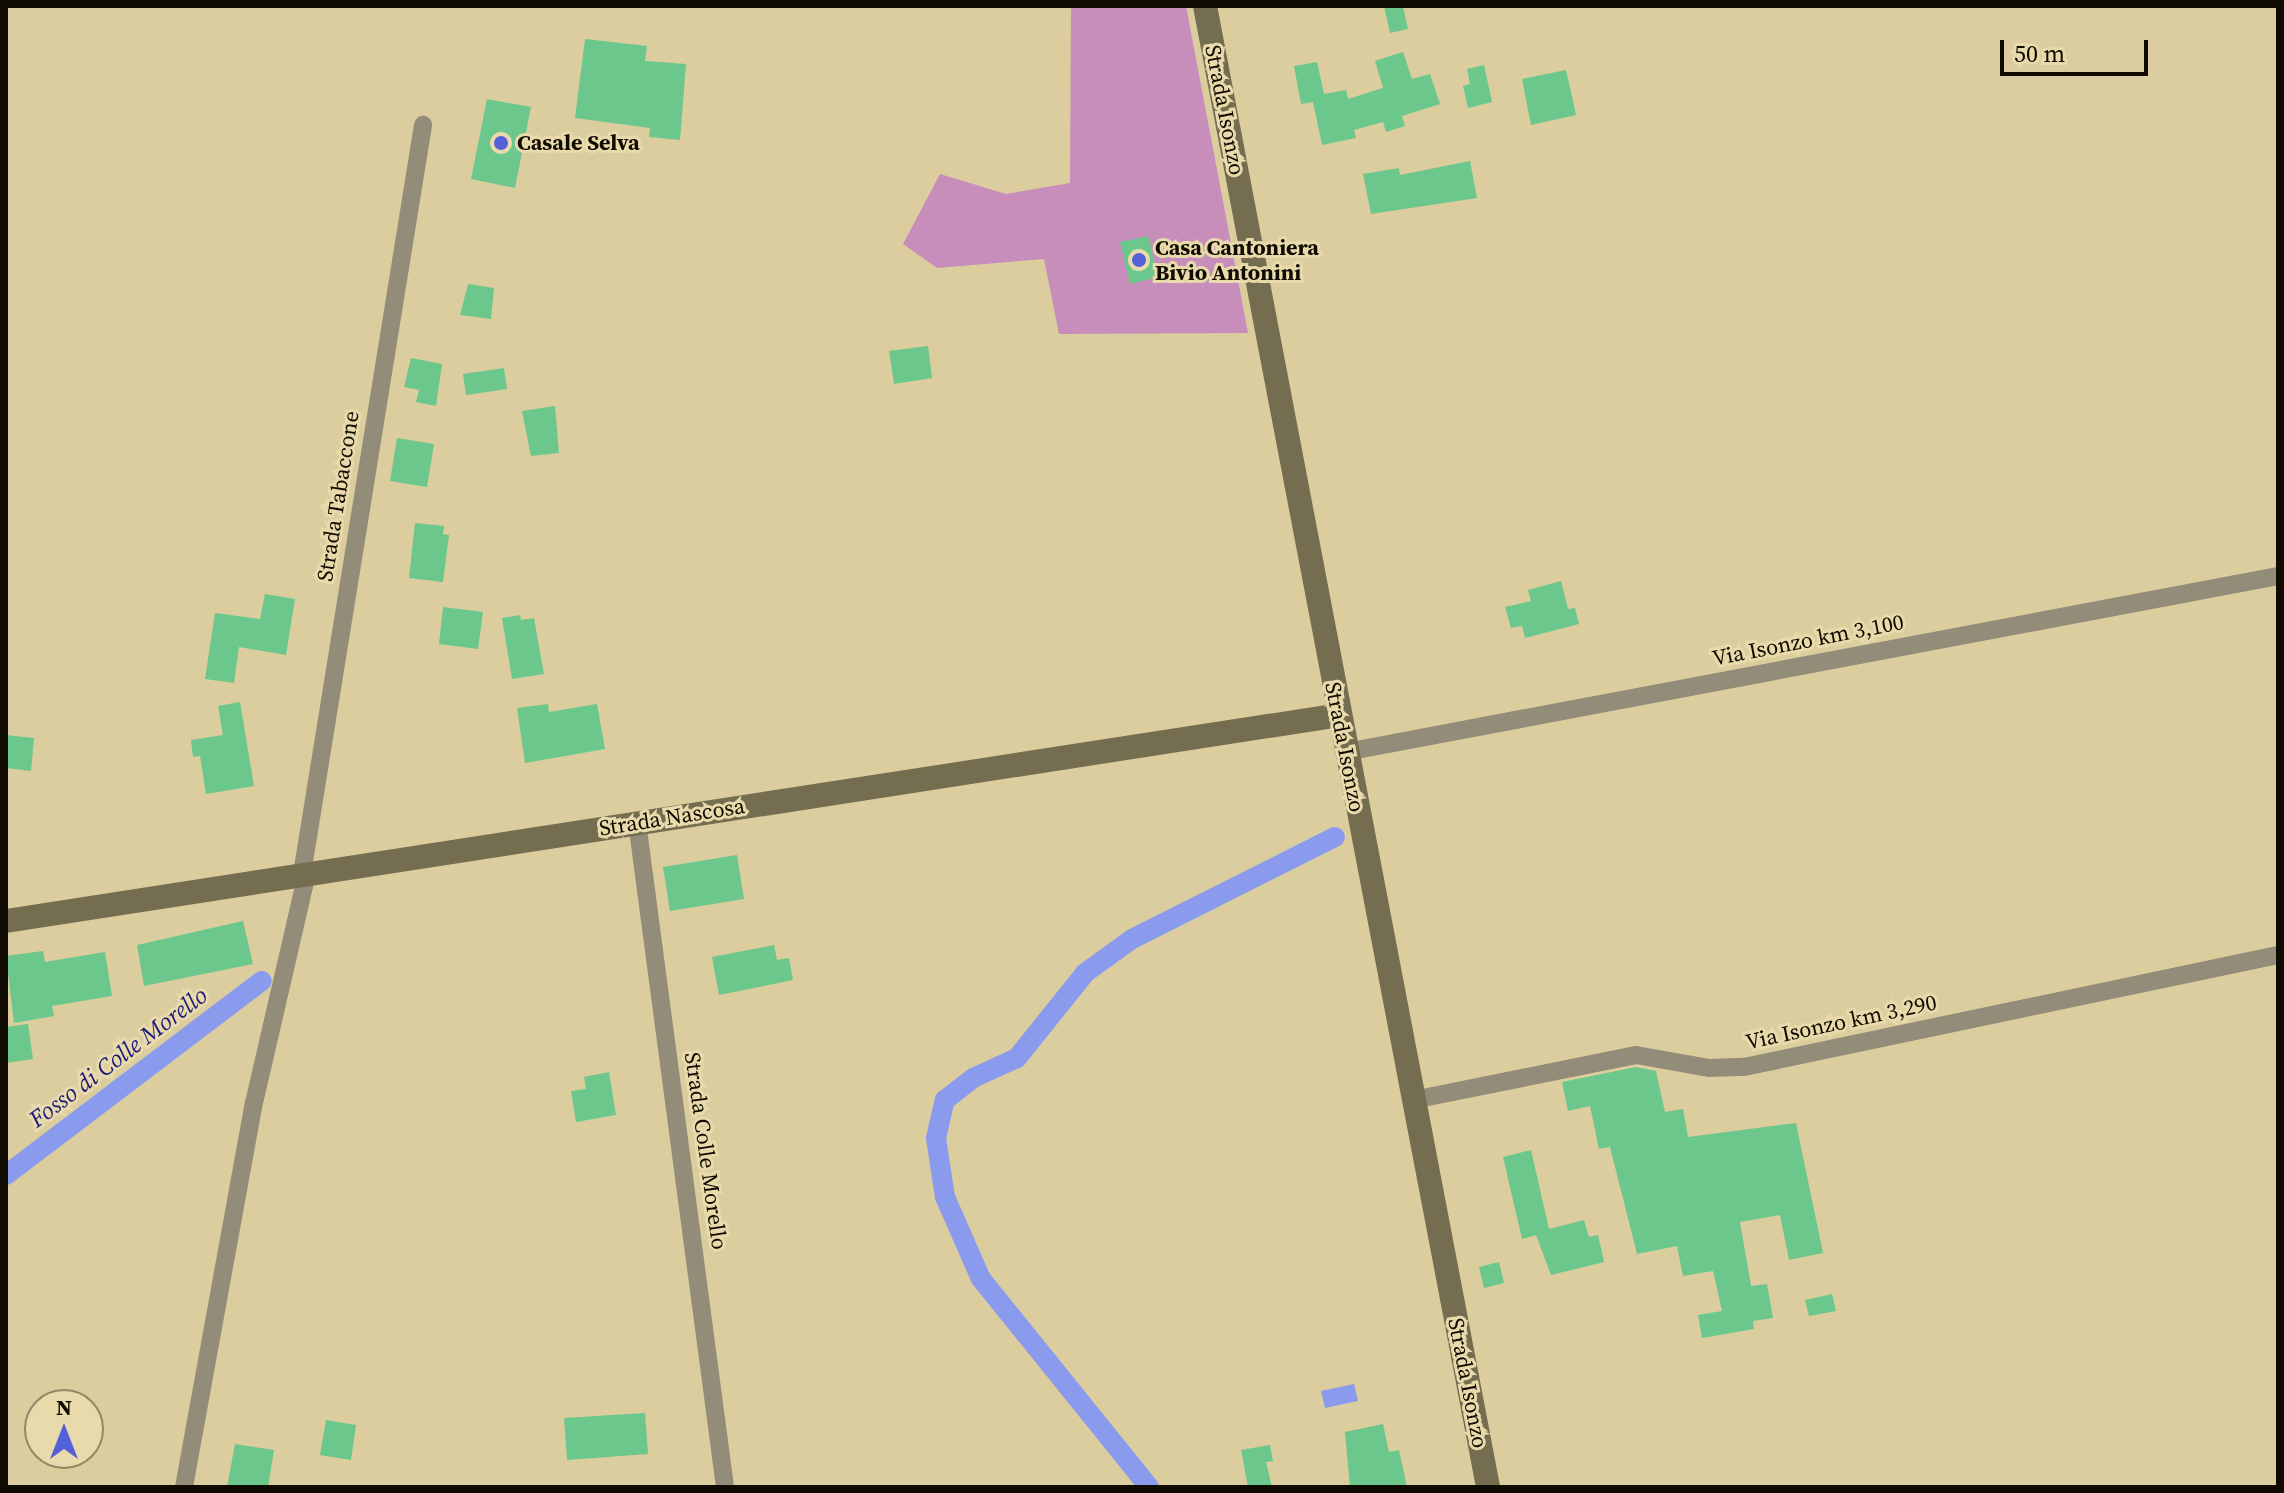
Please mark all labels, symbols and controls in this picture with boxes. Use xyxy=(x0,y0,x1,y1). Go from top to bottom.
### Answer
scale bar xyxy=(2004,24,2152,74)
text: 50 m xyxy=(2014,37,2065,70)
street label: Strada Isonzo xyxy=(1199,43,1251,177)
place label: Casale Selva xyxy=(517,130,640,156)
marker: Casale Selva xyxy=(492,134,510,152)
place label: Casa Cantoniera Bivio Antonini xyxy=(1155,234,1319,286)
marker: Casa Cantoniera Bivio Antonini xyxy=(1130,251,1148,269)
street label: Strada Tabaccone xyxy=(311,409,365,583)
street label: Via Isonzo km 3,100 xyxy=(1710,608,1906,672)
street label: Strada Isonzo xyxy=(1319,680,1371,814)
street label: Strada Nascosa xyxy=(597,792,747,842)
water label: Fosso di Colle Morello xyxy=(23,981,213,1133)
street label: Via Isonzo km 3,290 xyxy=(1743,989,1939,1055)
street label: Strada Colle Morello xyxy=(679,1051,733,1251)
street label: Strada Isonzo xyxy=(1442,1316,1494,1450)
north arrow xyxy=(24,1389,104,1469)
text: N xyxy=(56,1392,72,1422)

